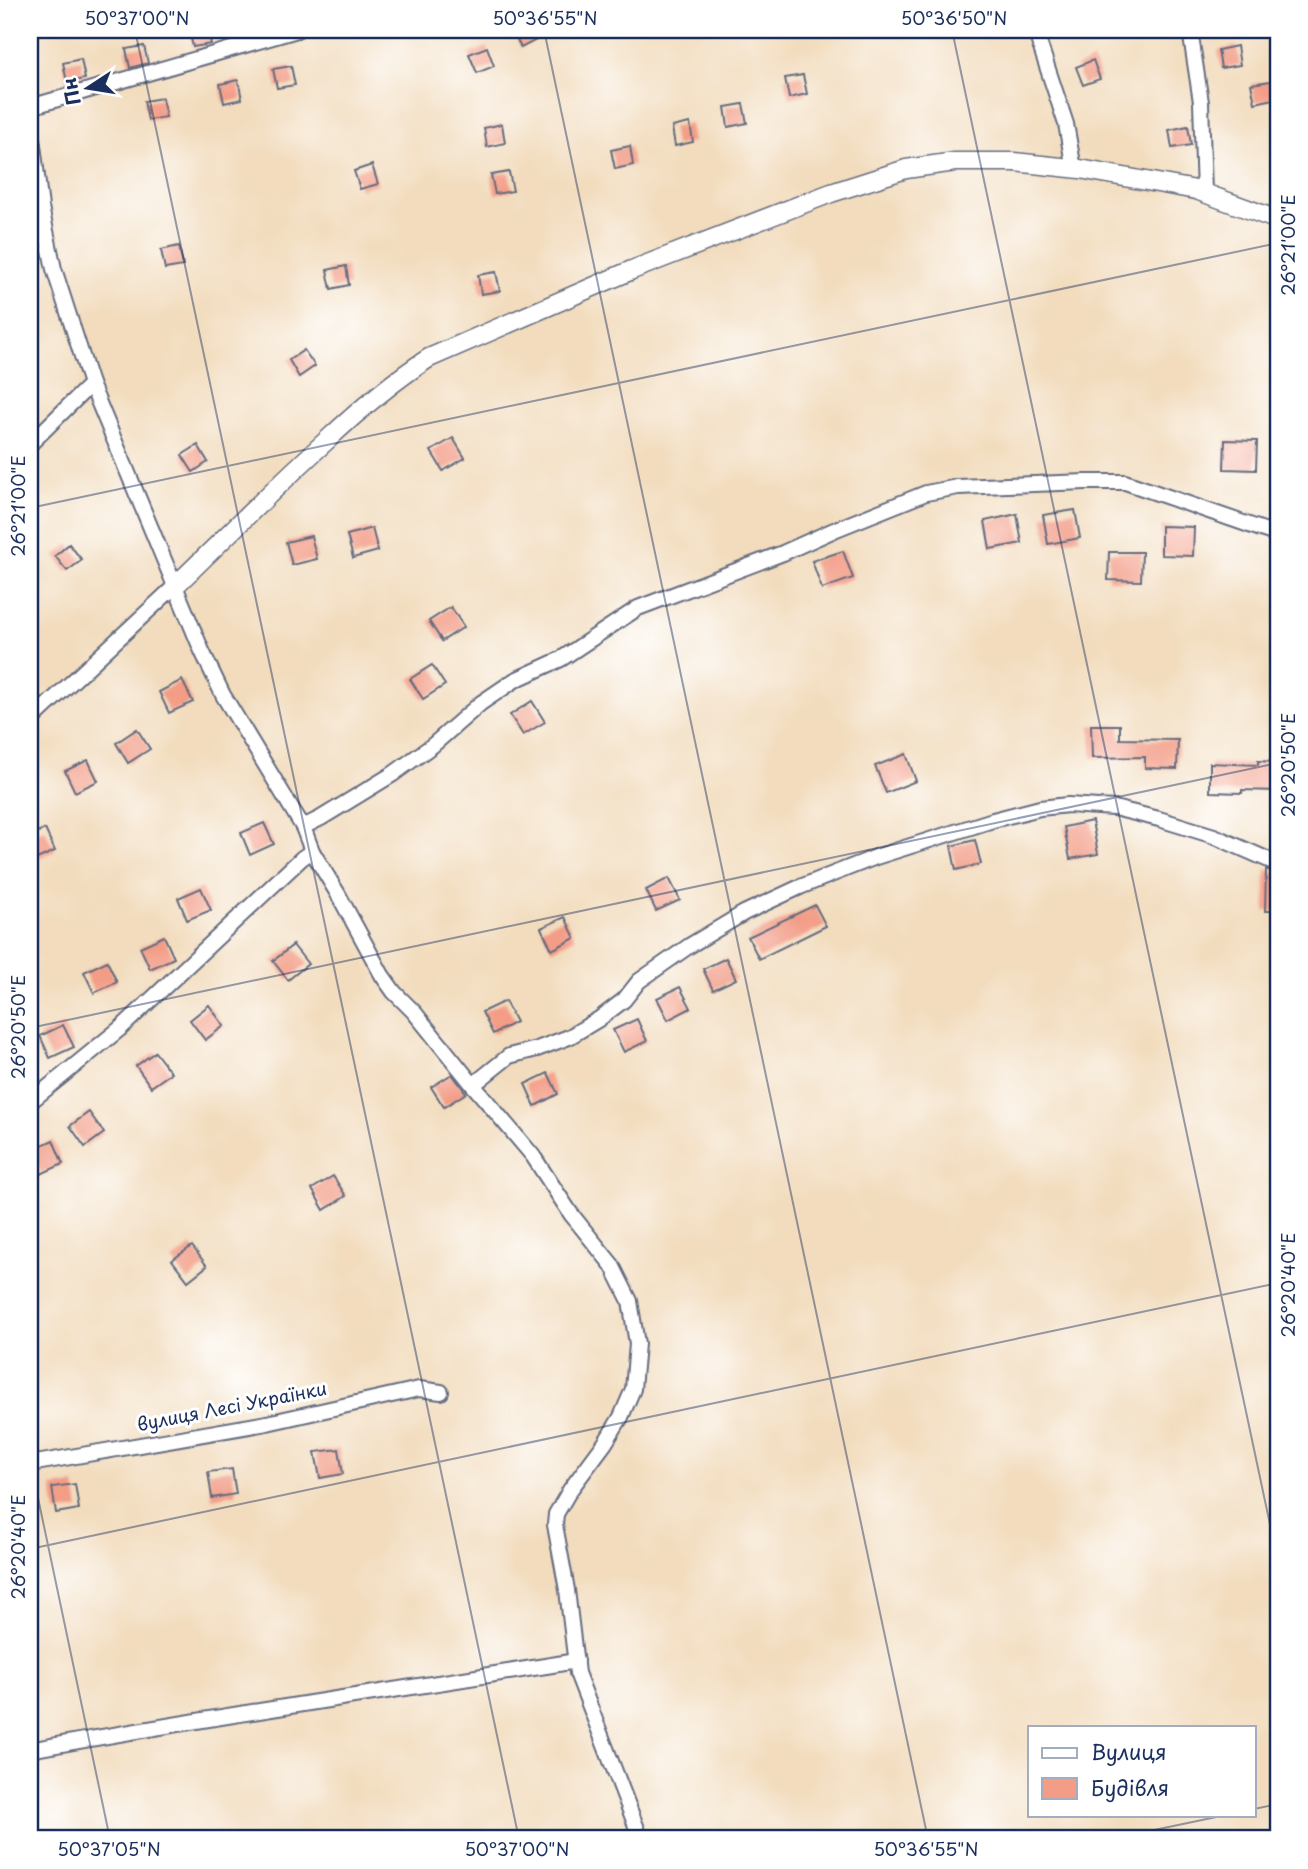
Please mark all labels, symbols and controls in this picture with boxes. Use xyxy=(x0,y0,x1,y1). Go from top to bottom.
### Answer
text: 50°37'00"N xyxy=(84,4,190,31)
text: 50°36'55"N xyxy=(492,4,598,31)
text: 50°36'50"N xyxy=(901,4,1007,31)
north arrow xyxy=(52,52,122,122)
text: Пн xyxy=(54,75,87,108)
text: 26°21'00"E xyxy=(1274,194,1301,296)
text: 26°21'00"E xyxy=(4,455,31,557)
text: 26°20'50"E xyxy=(1274,713,1301,817)
text: 26°20'50"E xyxy=(4,975,31,1079)
text: 26°20'40"E xyxy=(1274,1233,1301,1337)
street label: вулиця Лесі Українки xyxy=(135,1374,329,1437)
text: 26°20'40"E xyxy=(4,1495,31,1599)
legend xyxy=(1028,1726,1256,1816)
text: Вулиця xyxy=(1091,1735,1167,1767)
text: Будівля xyxy=(1091,1771,1169,1803)
text: 50°37'05"N xyxy=(57,1835,161,1862)
text: 50°37'00"N xyxy=(464,1835,570,1862)
text: 50°36'55"N xyxy=(873,1835,979,1862)

